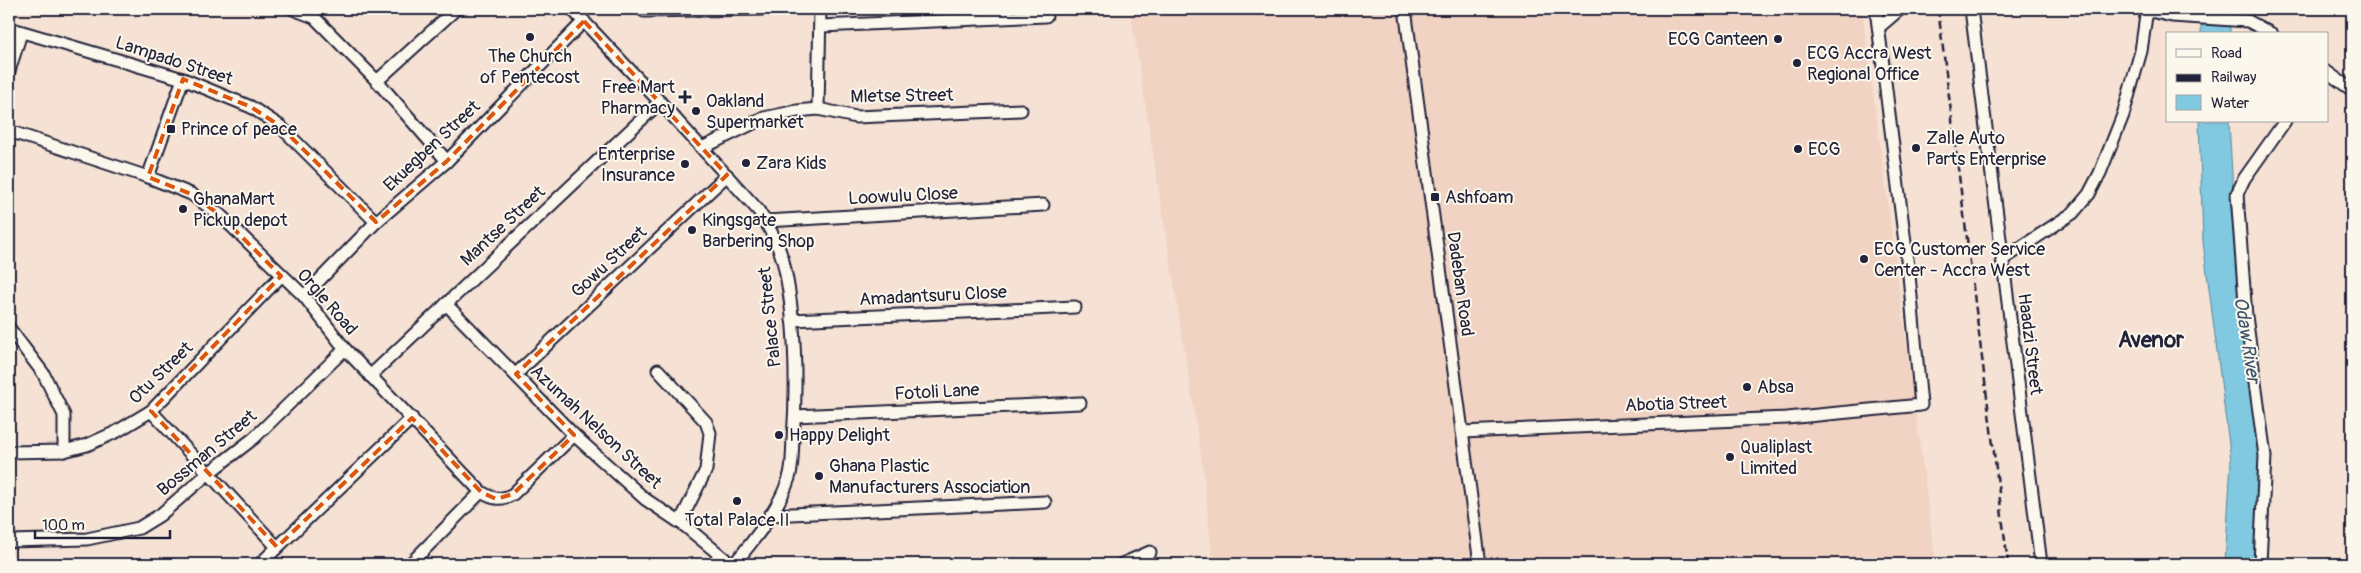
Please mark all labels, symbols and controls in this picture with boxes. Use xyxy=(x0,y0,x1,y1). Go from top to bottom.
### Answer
place label: ECG Canteen xyxy=(1668,28,1768,51)
street label: Lampado Street xyxy=(112,31,236,91)
marker: The Church of Pentecost xyxy=(524,31,536,43)
legend xyxy=(2166,32,2328,122)
marker: ECG Canteen xyxy=(1772,33,1784,45)
place label: ECG Accra West Regional Office xyxy=(1807,42,1932,86)
text: Road xyxy=(2211,44,2242,63)
place label: The Church of Pentecost xyxy=(480,45,581,89)
marker: ECG Accra West Regional Office xyxy=(1791,57,1803,69)
text: Railway xyxy=(2211,68,2257,87)
place label: Free Mart Pharmacy xyxy=(601,76,676,120)
street label: Mletse Street xyxy=(850,84,954,108)
place label: Oakland Supermarket xyxy=(706,90,805,134)
marker: Free Mart Pharmacy xyxy=(679,91,691,103)
text: Water xyxy=(2211,94,2250,113)
street label: Ekuegben Street xyxy=(379,95,486,197)
marker: Oakland Supermarket xyxy=(690,105,702,117)
place label: Prince of peace xyxy=(181,118,297,141)
marker: Prince of peace xyxy=(165,123,177,135)
place label: Zalle Auto Parts Enterprise xyxy=(1926,127,2046,171)
place label: ECG xyxy=(1808,138,1840,161)
marker: Zalle Auto Parts Enterprise xyxy=(1910,142,1922,154)
place label: Enterprise Insurance xyxy=(598,143,675,187)
marker: ECG xyxy=(1792,143,1804,155)
place label: Zara Kids xyxy=(756,152,826,175)
marker: Zara Kids xyxy=(740,157,752,169)
marker: Enterprise Insurance xyxy=(679,158,691,170)
street label: Mantse Street xyxy=(456,180,551,271)
street label: Loowulu Close xyxy=(848,182,959,210)
place label: Ashfoam xyxy=(1445,186,1513,209)
place label: GhanaMart Pickup depot xyxy=(193,188,288,232)
marker: Ashfoam xyxy=(1429,191,1441,203)
marker: GhanaMart Pickup depot xyxy=(177,203,189,215)
place label: Kingsgate Barbering Shop xyxy=(702,209,815,253)
street label: Gowu Street xyxy=(566,221,652,303)
marker: Kingsgate Barbering Shop xyxy=(686,224,698,236)
street label: Dadeban Road xyxy=(1441,230,1479,338)
place label: ECG Customer Service Center - Accra West xyxy=(1874,238,2045,282)
marker: ECG Customer Service Center - Accra West xyxy=(1858,253,1870,265)
street label: Orgle Road xyxy=(292,264,362,340)
street label: Palace Street xyxy=(753,265,787,368)
street label: Amadantsuru Close xyxy=(859,281,1007,311)
street label: Haadzi Street xyxy=(2012,292,2048,397)
water label: Odaw River xyxy=(2228,295,2266,387)
district label: Avenor xyxy=(2118,326,2185,354)
street label: Otu Street xyxy=(124,336,198,409)
street label: Azumah Nelson Street xyxy=(525,360,667,495)
place label: Absa xyxy=(1757,376,1794,399)
street label: Fotoli Lane xyxy=(894,378,980,406)
marker: Absa xyxy=(1741,381,1753,393)
street label: Abotia Street xyxy=(1625,391,1728,417)
street label: Bossman Street xyxy=(153,404,262,501)
place label: Happy Delight xyxy=(789,424,891,447)
marker: Happy Delight xyxy=(773,429,785,441)
place label: Qualiplast Limited xyxy=(1740,436,1813,480)
marker: Qualiplast Limited xyxy=(1724,451,1736,463)
place label: Ghana Plastic Manufacturers Association xyxy=(829,455,1031,499)
marker: Ghana Plastic Manufacturers Association xyxy=(813,470,825,482)
marker: Total Palace II xyxy=(731,495,743,507)
scale bar xyxy=(35,508,170,540)
place label: Total Palace II xyxy=(685,509,789,532)
text: 100 m xyxy=(42,516,85,535)

